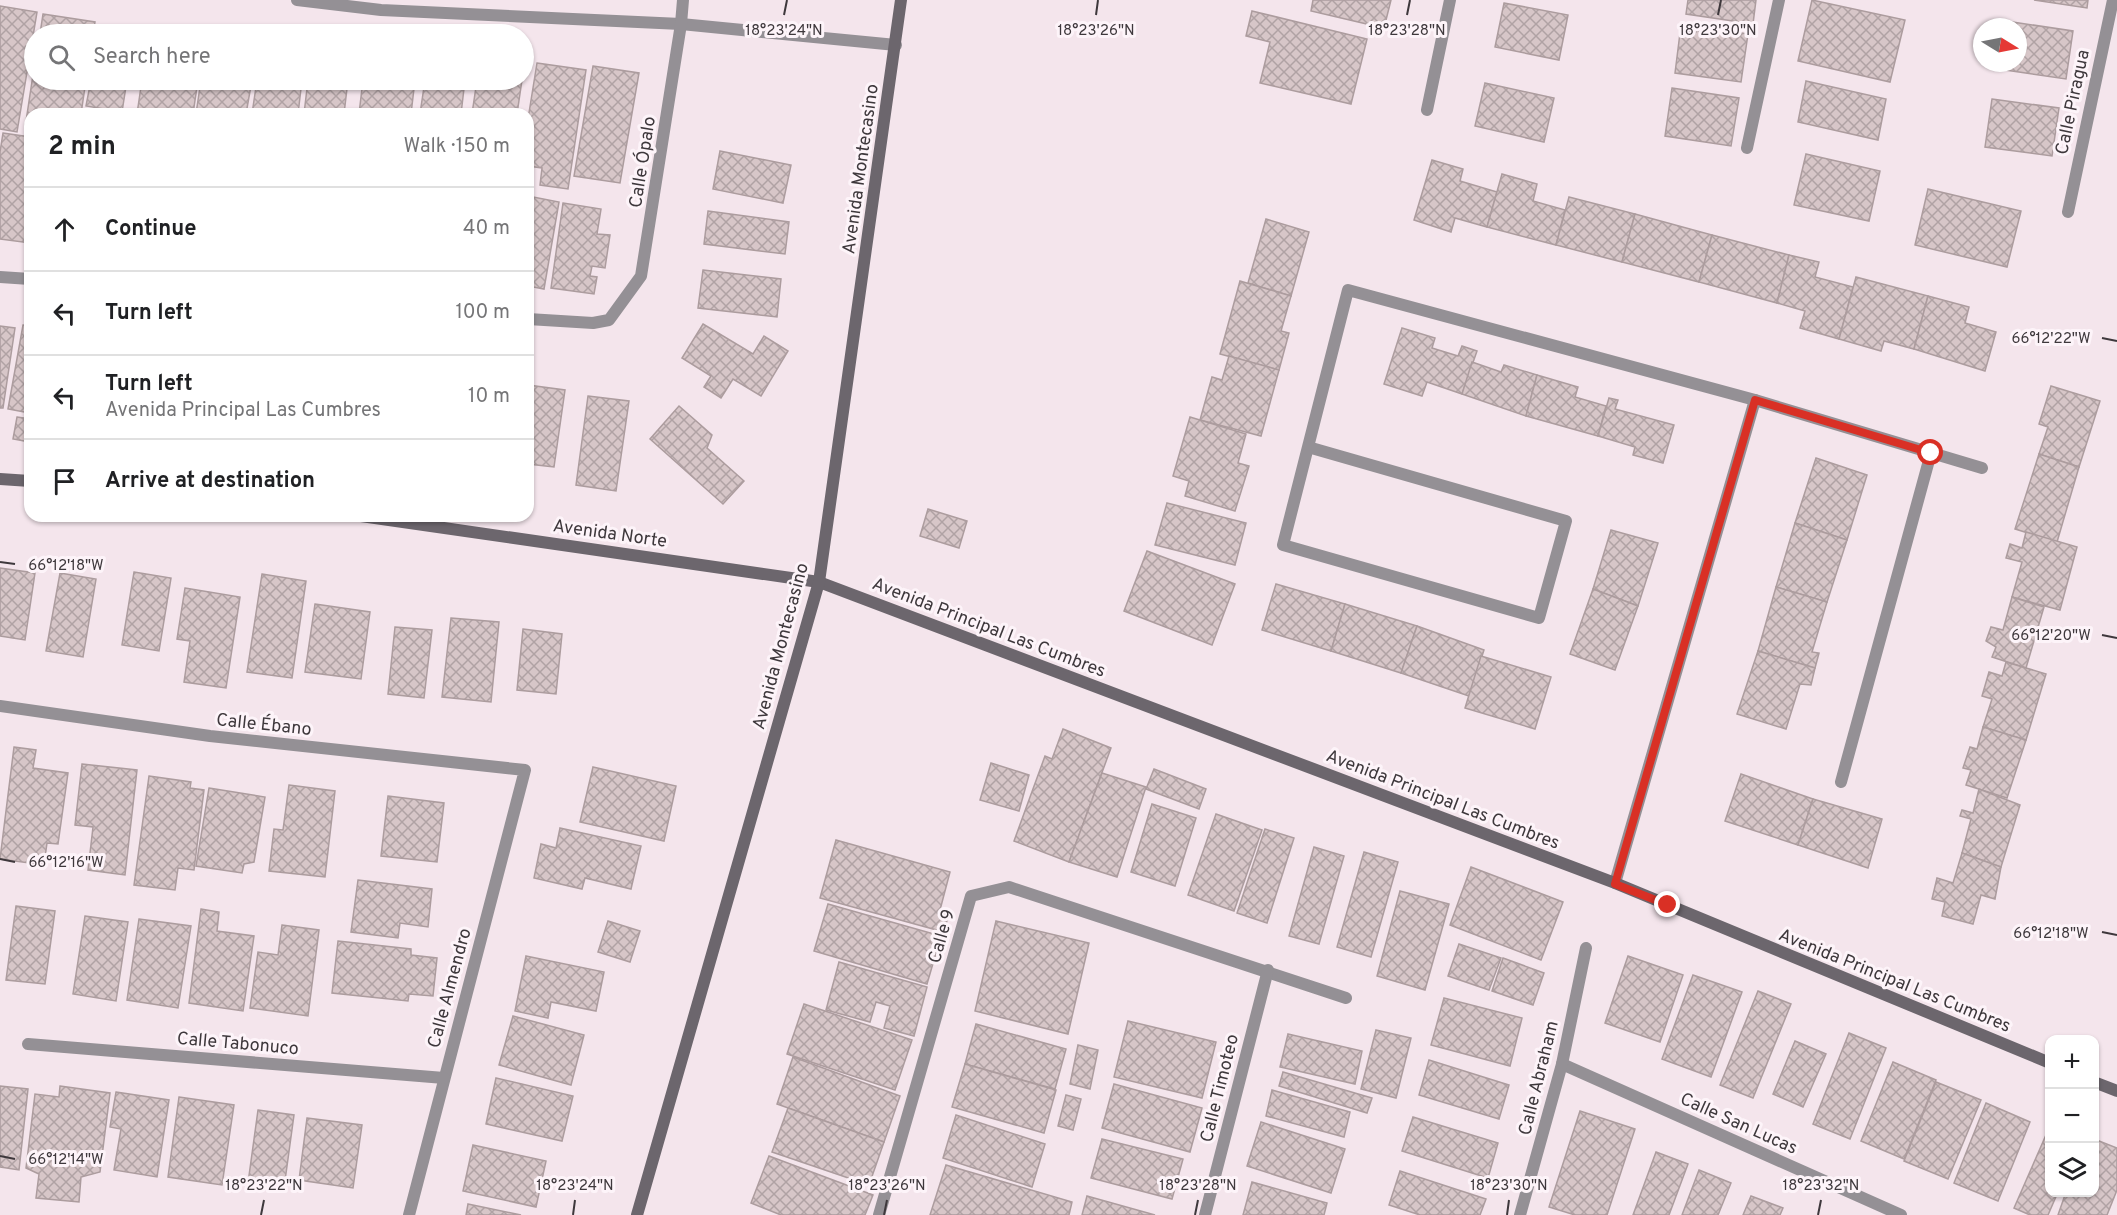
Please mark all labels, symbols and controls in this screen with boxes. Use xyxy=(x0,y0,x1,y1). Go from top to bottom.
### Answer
north arrow xyxy=(1973,18,2027,72)
text: 18°23'24"N xyxy=(745,22,823,41)
text: 18°23'26"N xyxy=(1057,22,1135,41)
text: 18°23'28"N xyxy=(1368,22,1446,41)
text: 18°23'30"N xyxy=(1679,22,1757,41)
search box xyxy=(24,24,534,90)
icon: search xyxy=(45,41,78,74)
text: Search here xyxy=(93,44,211,71)
street label: Calle Piragua xyxy=(2051,48,2096,157)
street label: Avenida Montecasino xyxy=(838,83,885,256)
street label: Calle Ópalo xyxy=(623,115,662,210)
text: 2 min xyxy=(48,131,116,164)
text: Walk · 150 m xyxy=(404,134,510,160)
icon: ahead xyxy=(48,213,81,246)
text: Continue xyxy=(105,216,196,243)
text: 40 m xyxy=(463,216,510,242)
icon: left xyxy=(48,297,81,330)
text: Turn left xyxy=(105,300,193,327)
text: 100 m xyxy=(455,300,510,326)
text: 66°12'22"W xyxy=(2011,330,2091,349)
text: Turn left xyxy=(105,371,193,398)
icon: left xyxy=(48,381,81,414)
text: 10 m xyxy=(468,384,510,410)
text: Avenida Principal Las Cumbres xyxy=(105,398,381,424)
route start xyxy=(1917,439,1943,465)
icon: arrive xyxy=(48,465,81,498)
text: Arrive at destination xyxy=(105,468,315,495)
street label: Avenida Norte xyxy=(551,515,668,554)
text: 66°12'18"W xyxy=(28,557,104,576)
street label: Avenida Montecasino xyxy=(748,561,815,732)
street label: Avenida Principal Las Cumbres xyxy=(868,573,1109,684)
text: 66°12'20"W xyxy=(2011,627,2091,646)
street label: Calle Ébano xyxy=(215,707,313,742)
street label: Avenida Principal Las Cumbres xyxy=(1322,745,1563,856)
text: 66°12'16"W xyxy=(28,854,104,873)
route end xyxy=(1654,891,1680,917)
street label: Calle 9 xyxy=(924,907,961,966)
street label: Avenida Principal Las Cumbres xyxy=(1775,924,2014,1039)
text: 66°12'18"W xyxy=(2013,925,2089,944)
street label: Calle Almendro xyxy=(423,926,477,1051)
street label: Calle Abraham xyxy=(1514,1019,1565,1138)
street label: Calle Tabonuco xyxy=(176,1028,300,1061)
street label: Calle Timoteo xyxy=(1196,1032,1245,1145)
map controls xyxy=(2045,1035,2099,1197)
button: + xyxy=(2045,1035,2099,1089)
street label: Calle San Lucas xyxy=(1676,1088,1801,1161)
button: − xyxy=(2045,1089,2099,1143)
button: layers xyxy=(2045,1143,2099,1197)
text: 66°12'14"W xyxy=(28,1151,104,1170)
text: 18°23'22"N xyxy=(225,1177,303,1196)
text: 18°23'24"N xyxy=(536,1177,614,1196)
text: 18°23'26"N xyxy=(848,1177,926,1196)
text: 18°23'28"N xyxy=(1159,1177,1237,1196)
text: 18°23'30"N xyxy=(1470,1177,1548,1196)
text: 18°23'32"N xyxy=(1783,1177,1859,1196)

